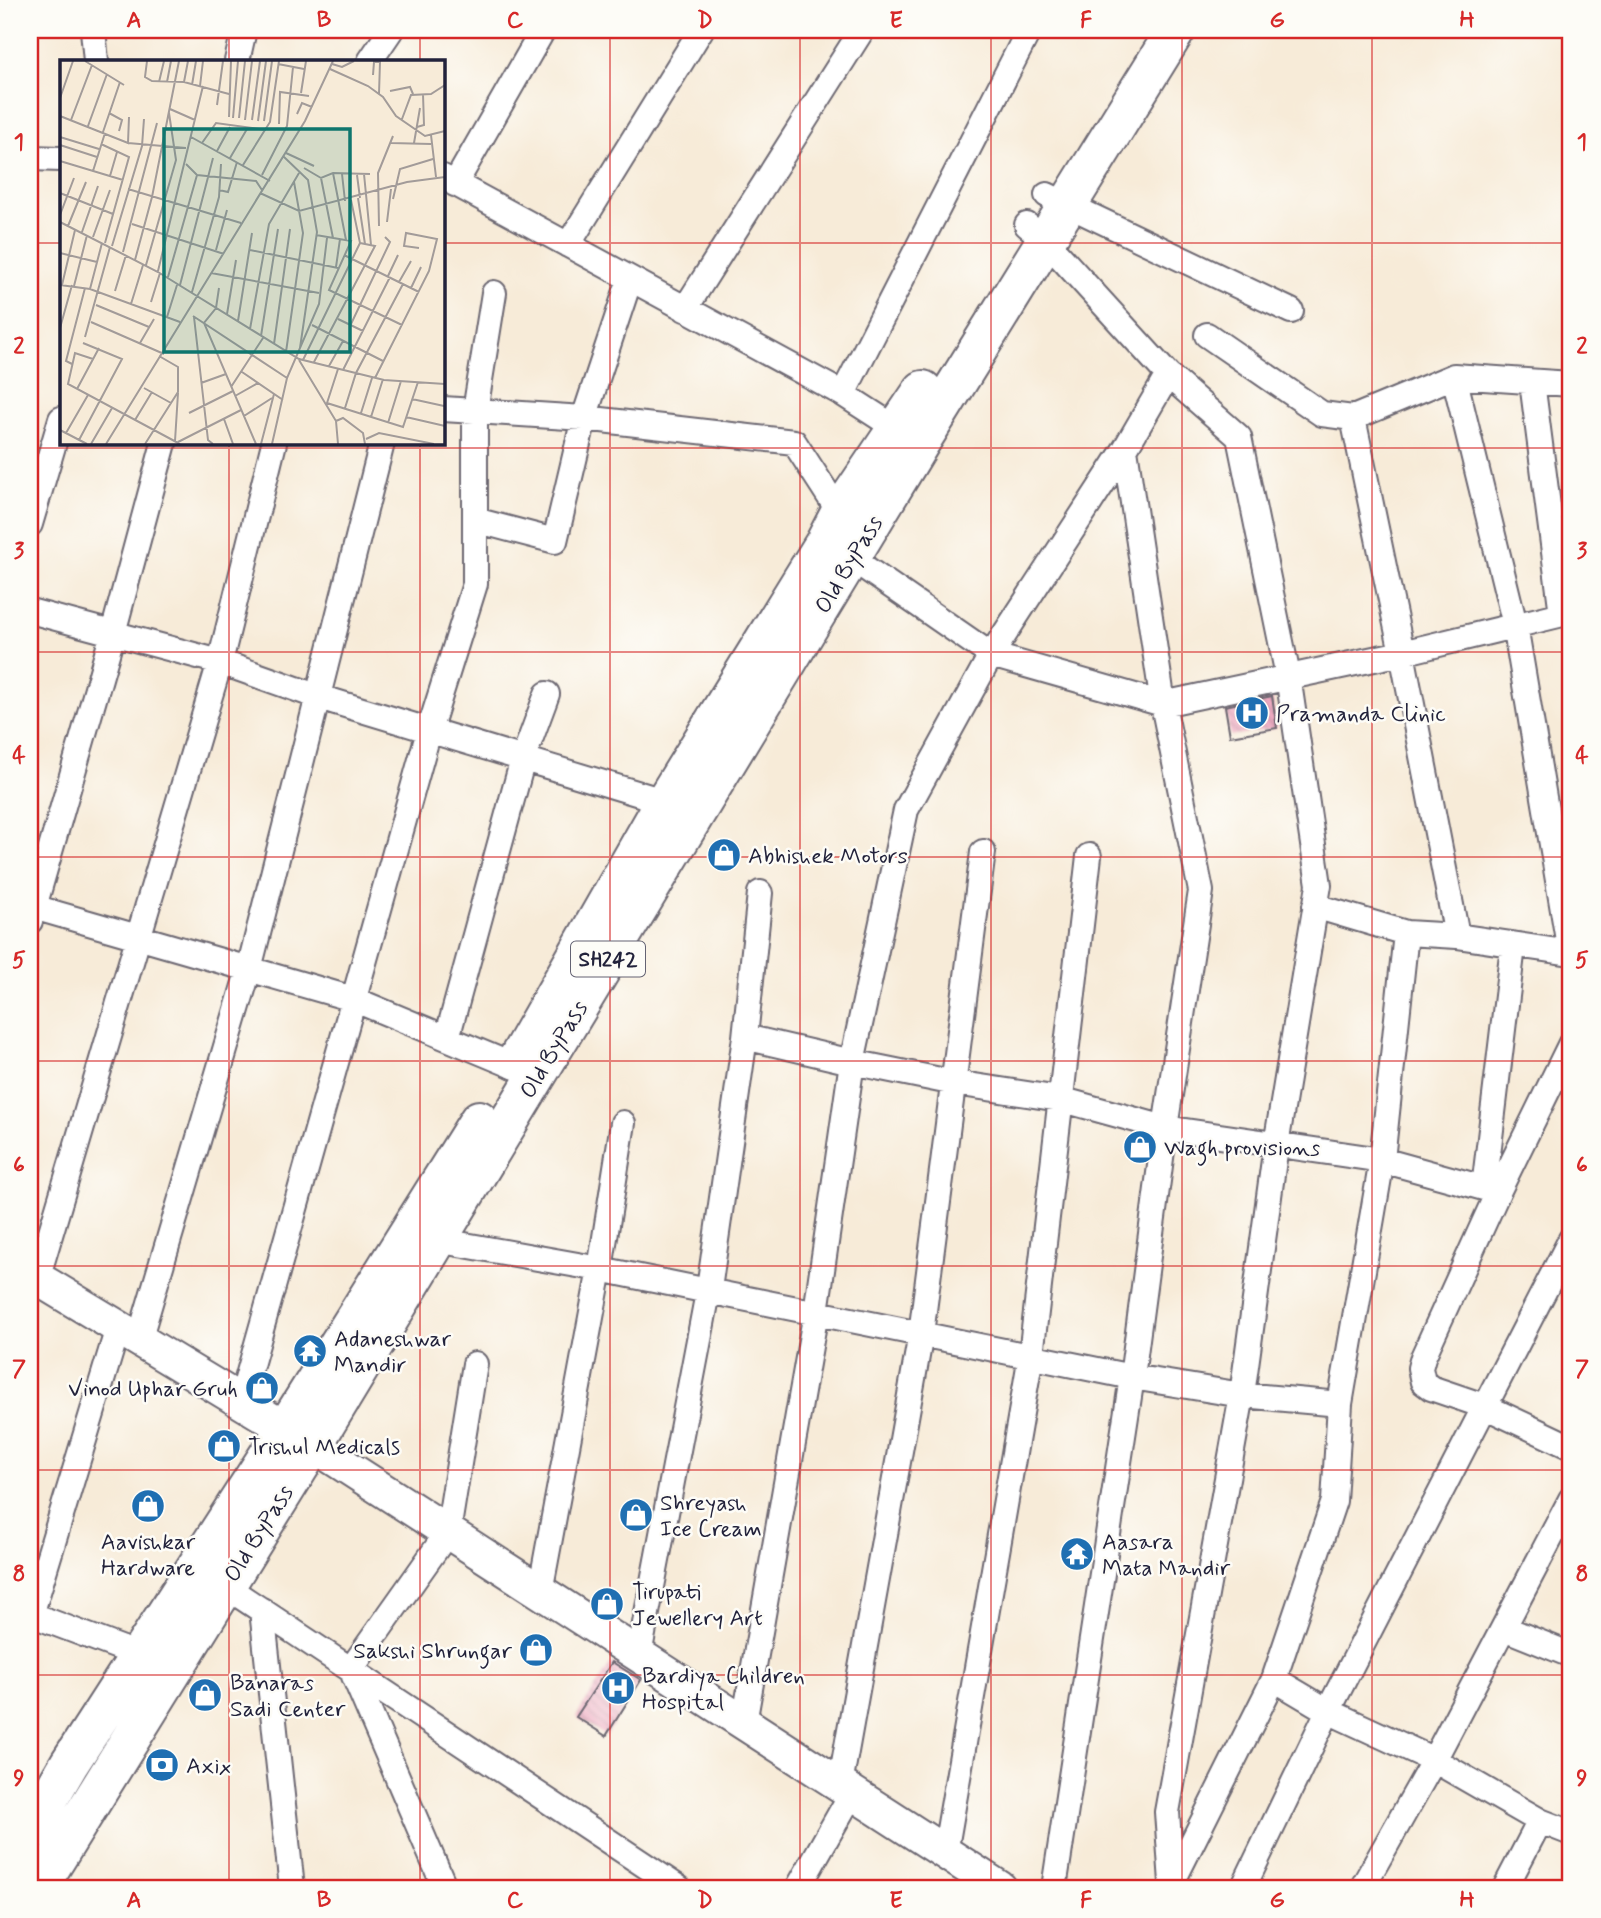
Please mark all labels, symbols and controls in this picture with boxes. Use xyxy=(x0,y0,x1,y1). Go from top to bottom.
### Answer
text: A xyxy=(126,6,142,36)
text: B xyxy=(317,6,332,36)
text: C xyxy=(507,6,524,36)
text: D xyxy=(697,6,713,36)
text: E xyxy=(889,6,903,36)
text: F xyxy=(1080,6,1092,36)
text: G xyxy=(1269,6,1285,36)
text: H xyxy=(1459,6,1475,36)
inset map xyxy=(60,60,444,444)
text: 1 xyxy=(14,128,24,158)
text: 1 xyxy=(1577,128,1587,158)
text: 2 xyxy=(13,332,25,362)
text: 2 xyxy=(1576,332,1588,362)
street label: Old ByPass xyxy=(809,510,891,620)
text: 3 xyxy=(14,537,25,567)
text: 3 xyxy=(1577,537,1588,567)
hospital icon: Pramanda Clinic xyxy=(1233,694,1271,732)
place label: Pramanda Clinic xyxy=(1276,700,1446,730)
text: 4 xyxy=(12,741,26,771)
text: 4 xyxy=(1575,741,1589,771)
shop icon: Abhishek Motors xyxy=(705,836,743,874)
place label: Abhishek Motors xyxy=(748,842,908,872)
road number: SH242 xyxy=(571,942,645,976)
text: 5 xyxy=(12,946,26,976)
text: 5 xyxy=(1575,946,1589,976)
street label: Old ByPass xyxy=(514,995,596,1105)
shop icon: Wagh provisions xyxy=(1121,1128,1159,1166)
place label: Wagh provisions xyxy=(1164,1134,1320,1166)
text: 6 xyxy=(13,1151,25,1181)
text: 6 xyxy=(1576,1151,1588,1181)
place label: Adaneshwar Mandir xyxy=(334,1325,451,1381)
temple icon: Adaneshwar Mandir xyxy=(291,1332,329,1370)
text: 7 xyxy=(12,1355,26,1385)
text: 7 xyxy=(1575,1355,1589,1385)
shop icon: Vinod Uphar Gruh xyxy=(243,1369,281,1407)
place label: Vinod Uphar Gruh xyxy=(68,1375,238,1405)
shop icon: Trishul Medicals xyxy=(205,1427,243,1465)
place label: Trishul Medicals xyxy=(248,1433,400,1463)
street label: Old ByPass xyxy=(218,1480,301,1588)
shop icon: Aavishkar Hardware xyxy=(129,1487,167,1525)
place label: Shreyash Ice Cream xyxy=(660,1489,762,1545)
shop icon: Shreyash Ice Cream xyxy=(617,1496,655,1534)
place label: Aavishkar Hardware xyxy=(101,1528,196,1584)
place label: Aasara Mata Mandir xyxy=(1102,1528,1230,1584)
temple icon: Aasara Mata Mandir xyxy=(1058,1535,1096,1573)
text: 8 xyxy=(13,1560,25,1590)
text: 8 xyxy=(1576,1560,1588,1590)
place label: Tirupati Jewellery Art xyxy=(632,1578,763,1634)
shop icon: Tirupati Jewellery Art xyxy=(588,1585,626,1623)
shop icon: Sakshi Shrungar xyxy=(517,1631,555,1669)
place label: Sakshi Shrungar xyxy=(353,1637,512,1669)
place label: Bardiya Children Hospital xyxy=(642,1662,805,1718)
place label: Banaras Sadi Center xyxy=(230,1669,346,1725)
hospital icon: Bardiya Children Hospital xyxy=(599,1669,637,1707)
shop icon: Banaras Sadi Center xyxy=(186,1676,224,1714)
bank icon: Axix xyxy=(143,1746,181,1784)
place label: Axix xyxy=(186,1752,231,1782)
text: 9 xyxy=(13,1764,25,1794)
text: 9 xyxy=(1576,1764,1588,1794)
text: A xyxy=(126,1886,142,1916)
text: B xyxy=(317,1886,332,1916)
text: C xyxy=(507,1886,524,1916)
text: D xyxy=(697,1886,713,1916)
text: E xyxy=(889,1886,903,1916)
text: F xyxy=(1080,1886,1092,1916)
text: G xyxy=(1269,1886,1285,1916)
text: H xyxy=(1459,1886,1475,1916)

